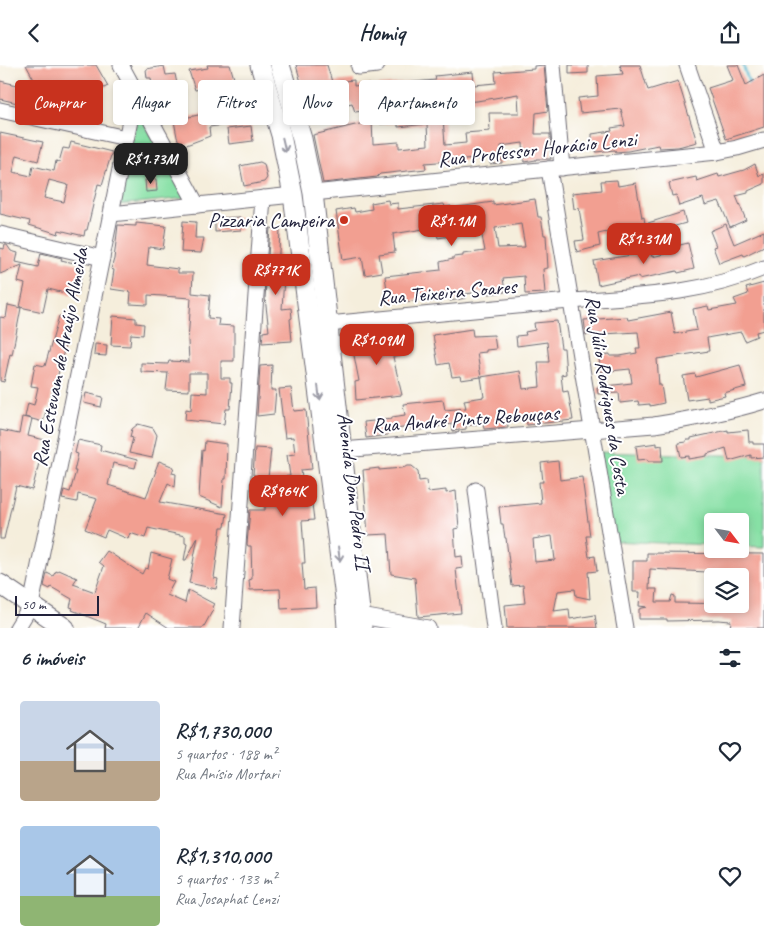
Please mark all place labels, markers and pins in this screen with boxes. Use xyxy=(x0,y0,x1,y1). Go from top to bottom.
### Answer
pin: R$1.73M xyxy=(105,143,197,185)
pin: R$1.1M xyxy=(411,205,493,247)
place label: Pizzaria Campeira xyxy=(208,207,336,233)
marker: Pizzaria Campeira xyxy=(338,214,350,226)
pin: R$1.31M xyxy=(598,223,690,265)
pin: R$771K xyxy=(235,253,317,296)
pin: R$1.09M xyxy=(331,323,423,366)
pin: R$964K xyxy=(242,475,324,517)

